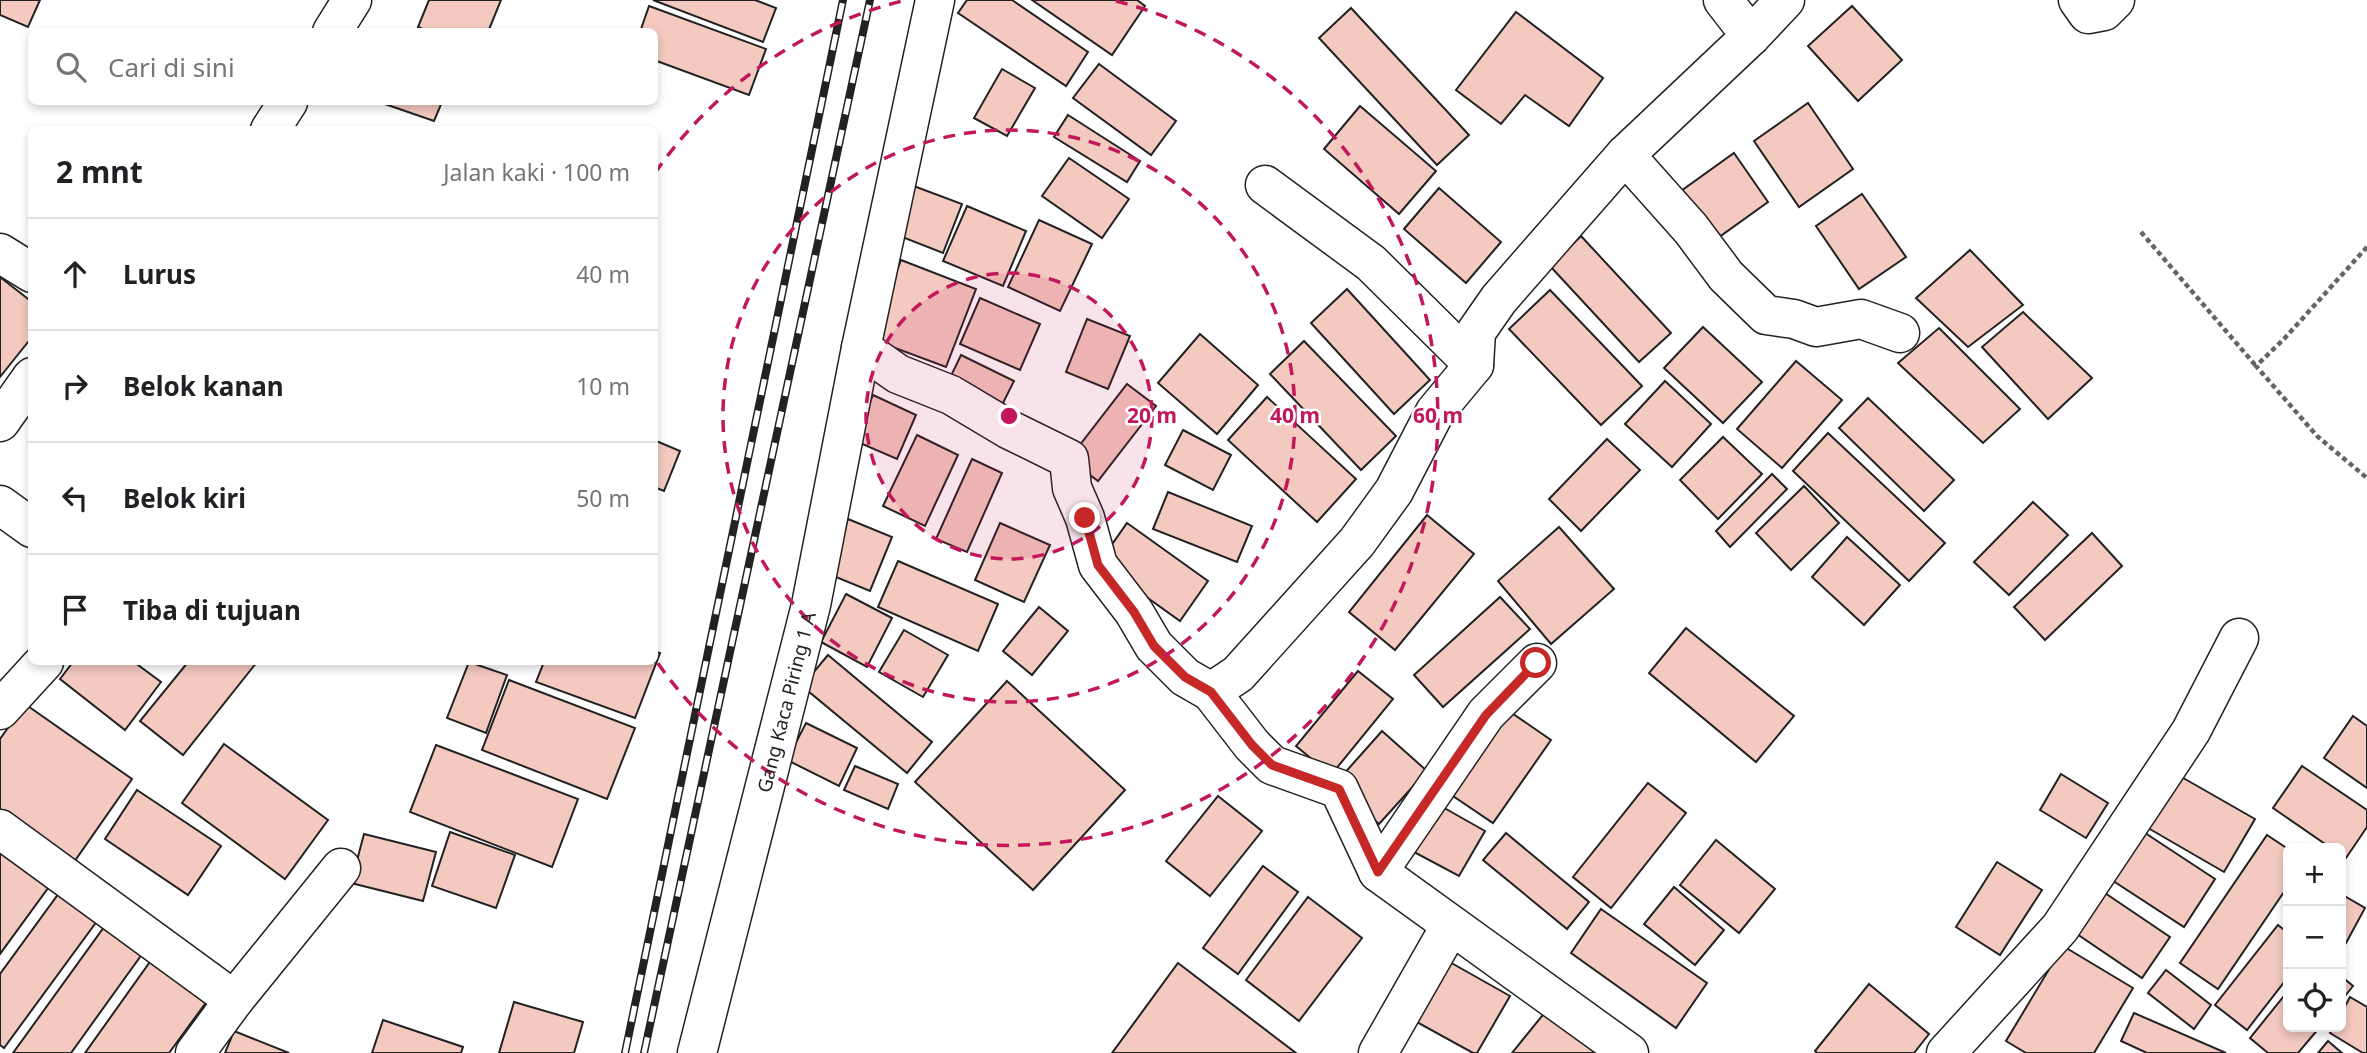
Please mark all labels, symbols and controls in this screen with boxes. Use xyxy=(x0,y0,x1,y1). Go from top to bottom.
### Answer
search box xyxy=(28,28,658,105)
icon: search xyxy=(52,48,90,86)
text: Cari di sini xyxy=(108,49,235,85)
text: 2 mnt xyxy=(56,151,143,192)
text: Jalan kaki · 100 m xyxy=(443,156,630,188)
icon: ahead xyxy=(56,255,94,293)
text: Lurus xyxy=(123,256,196,292)
text: 40 m xyxy=(576,258,630,290)
icon: right xyxy=(56,367,94,405)
text: Belok kanan xyxy=(123,368,284,404)
text: 10 m xyxy=(576,370,630,402)
text: 20 m xyxy=(1127,401,1177,429)
text: 40 m xyxy=(1270,401,1320,429)
text: 60 m xyxy=(1413,401,1463,429)
centre of rings xyxy=(997,404,1021,428)
icon: left xyxy=(56,479,94,517)
text: Belok kiri xyxy=(123,480,246,516)
text: 50 m xyxy=(576,482,630,514)
route end xyxy=(1069,502,1100,533)
icon: arrive xyxy=(56,591,94,629)
text: Tiba di tujuan xyxy=(123,592,301,628)
street label: Gang Kaca Piring 1 A xyxy=(751,608,822,795)
route start xyxy=(1520,647,1551,678)
map controls xyxy=(2283,843,2346,1032)
button: + xyxy=(2283,843,2346,906)
button: − xyxy=(2283,906,2346,969)
button: locate xyxy=(2283,969,2346,1032)

